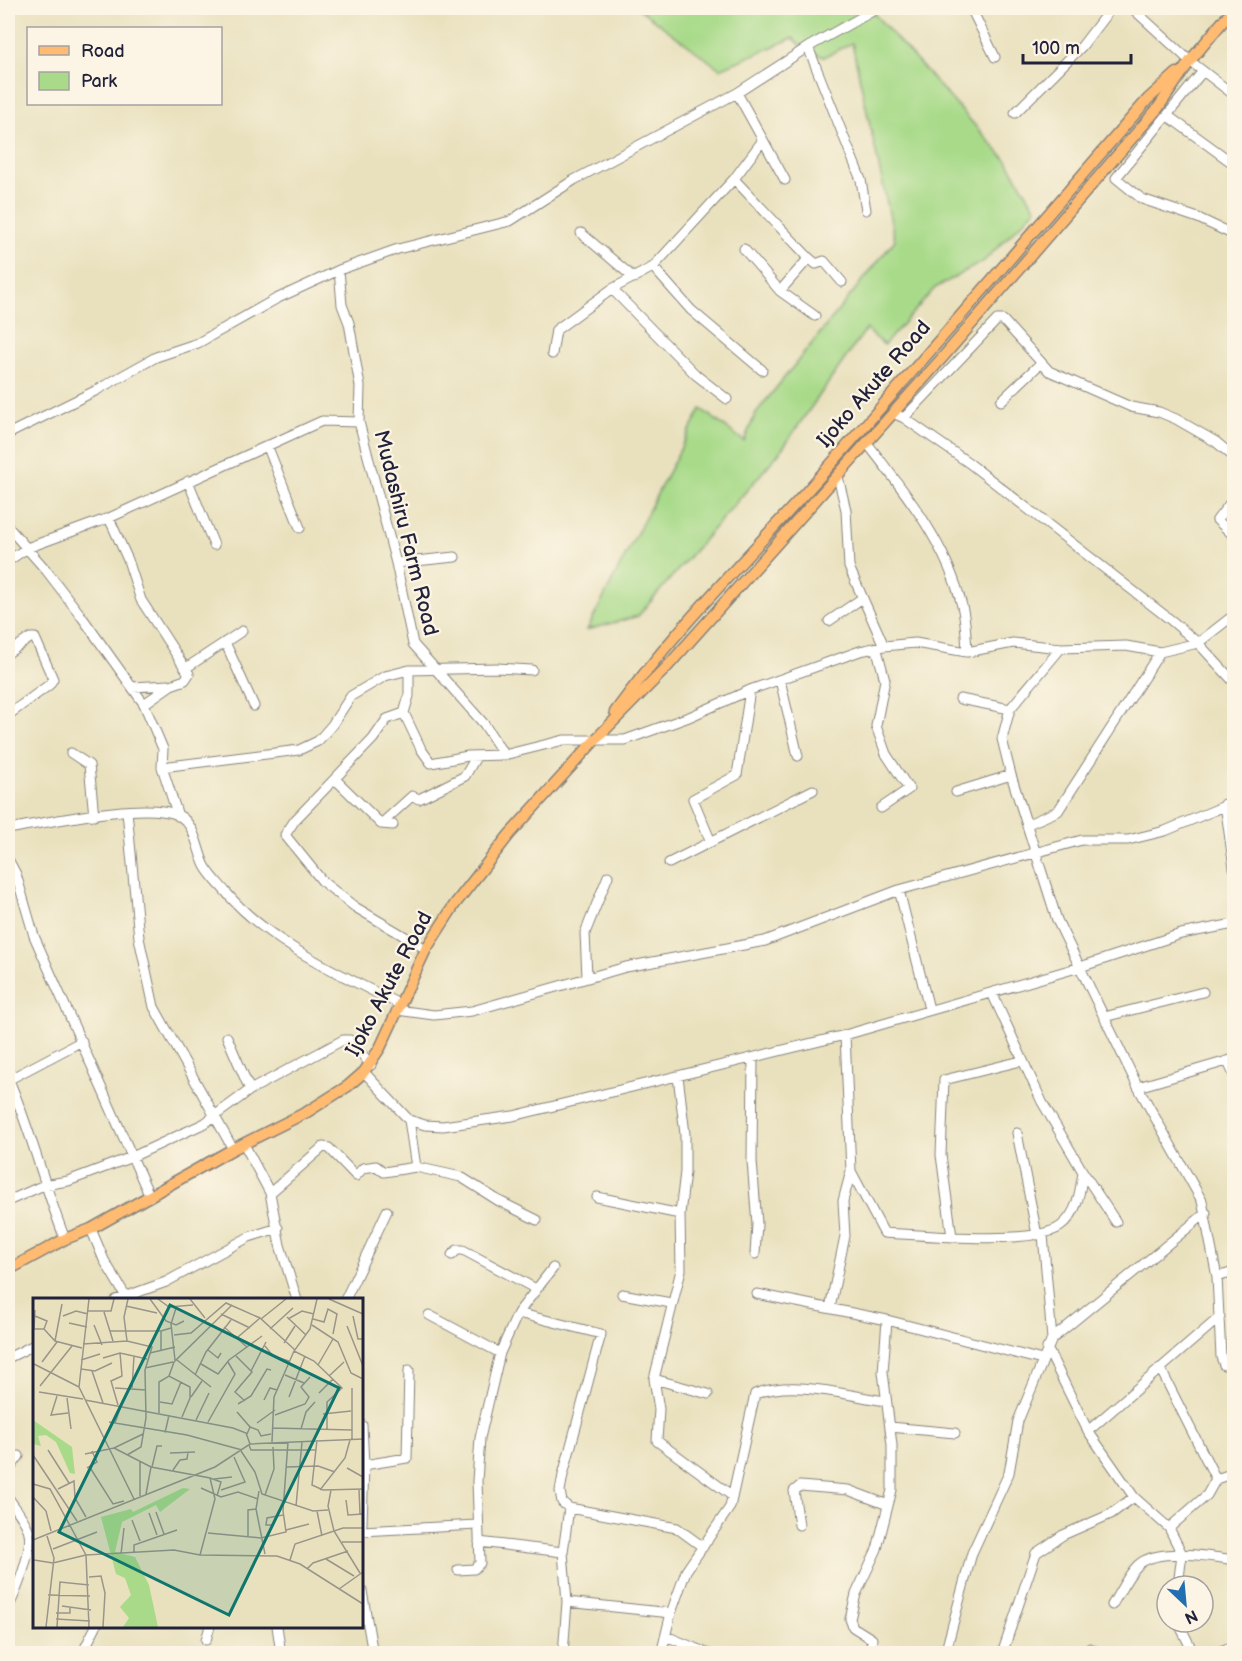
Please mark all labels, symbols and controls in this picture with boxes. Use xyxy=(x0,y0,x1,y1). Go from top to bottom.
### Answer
legend xyxy=(27,27,222,105)
scale bar xyxy=(1023,27,1131,65)
text: 100 m xyxy=(1032,38,1080,59)
text: Road xyxy=(81,41,125,62)
text: Park xyxy=(81,71,117,92)
street label: Ijoko Akute Road xyxy=(812,315,936,453)
street label: Mudashiru Farm Road xyxy=(368,428,444,638)
street label: Ijoko Akute Road xyxy=(340,907,438,1061)
inset map xyxy=(33,1298,363,1628)
north arrow xyxy=(1155,1574,1215,1634)
text: N xyxy=(1181,1605,1200,1627)

